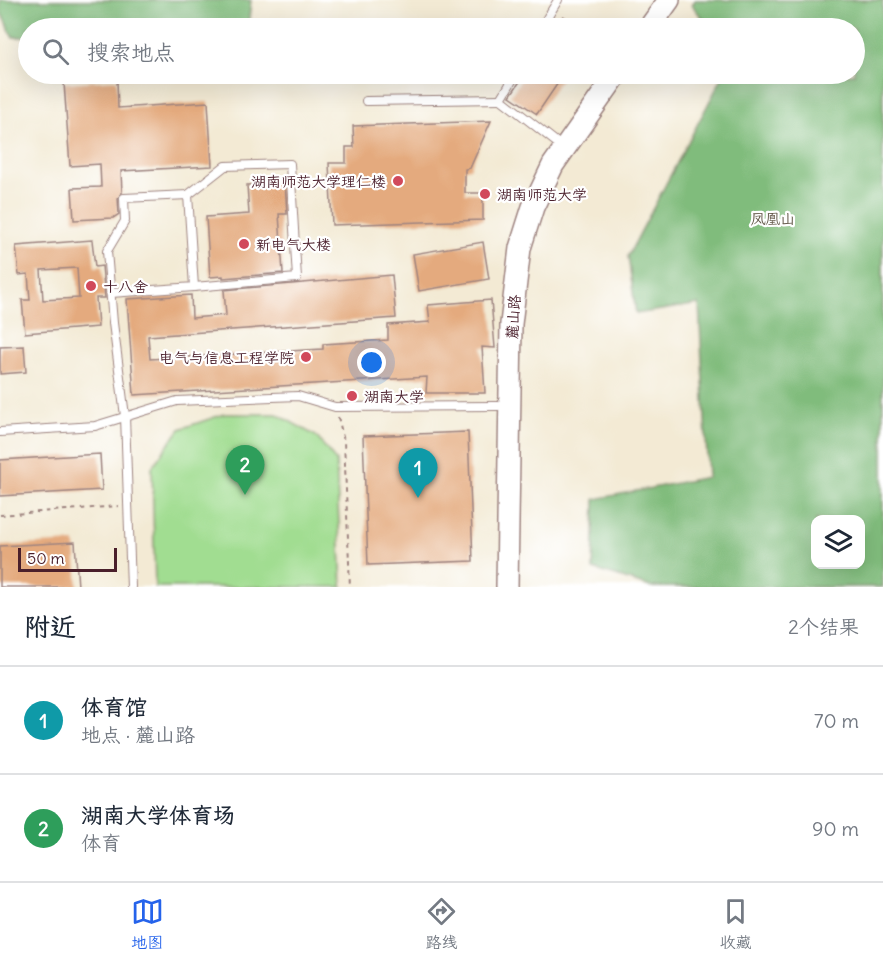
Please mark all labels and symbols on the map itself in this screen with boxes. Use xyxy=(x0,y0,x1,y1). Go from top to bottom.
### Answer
place label: 湖南师范大学理仁楼 xyxy=(251,172,386,191)
marker: 湖南师范大学理仁楼 xyxy=(391,174,405,188)
place label: 湖南师范大学 xyxy=(497,185,587,204)
marker: 湖南师范大学 xyxy=(478,187,492,201)
park label: 凤凰山 xyxy=(750,209,796,228)
place label: 新电气大楼 xyxy=(256,235,331,254)
marker: 新电气大楼 xyxy=(237,237,251,251)
place label: 十八舍 xyxy=(103,277,148,296)
marker: 十八舍 xyxy=(84,279,98,293)
street label: 麓山路 xyxy=(502,294,524,340)
place label: 电气与信息工程学院 xyxy=(159,348,294,367)
your location xyxy=(357,348,386,377)
marker: 电气与信息工程学院 xyxy=(299,350,313,364)
place label: 湖南大学 xyxy=(364,387,424,406)
marker: 湖南大学 xyxy=(345,389,359,403)
pin: 2 xyxy=(226,446,264,495)
pin: 1 xyxy=(398,448,438,498)
scale bar xyxy=(18,545,117,572)

